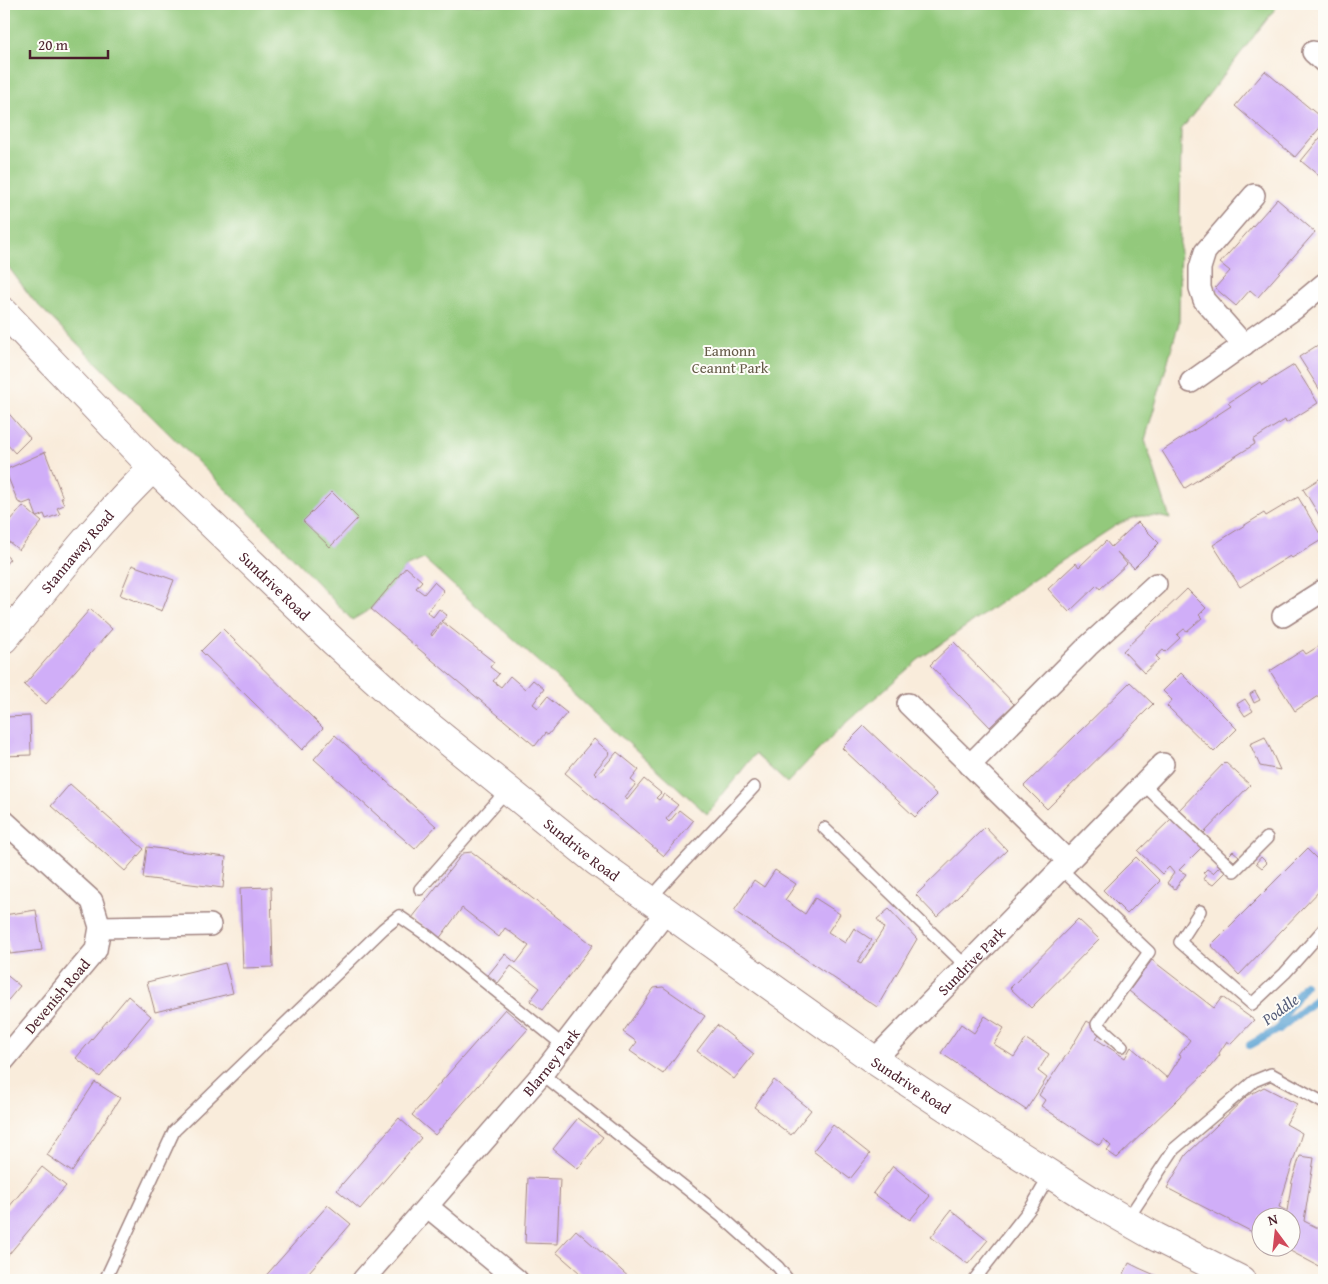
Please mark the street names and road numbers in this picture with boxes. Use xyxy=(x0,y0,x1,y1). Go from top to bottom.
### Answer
street label: Stannaway Road xyxy=(35,505,118,597)
street label: Sundrive Road xyxy=(235,546,315,624)
street label: Sundrive Road xyxy=(540,813,624,886)
street label: Sundrive Park xyxy=(933,921,1010,1000)
street label: Devenish Road xyxy=(19,954,95,1038)
street label: Blarney Park xyxy=(517,1023,584,1100)
street label: Sundrive Road xyxy=(867,1051,955,1118)

